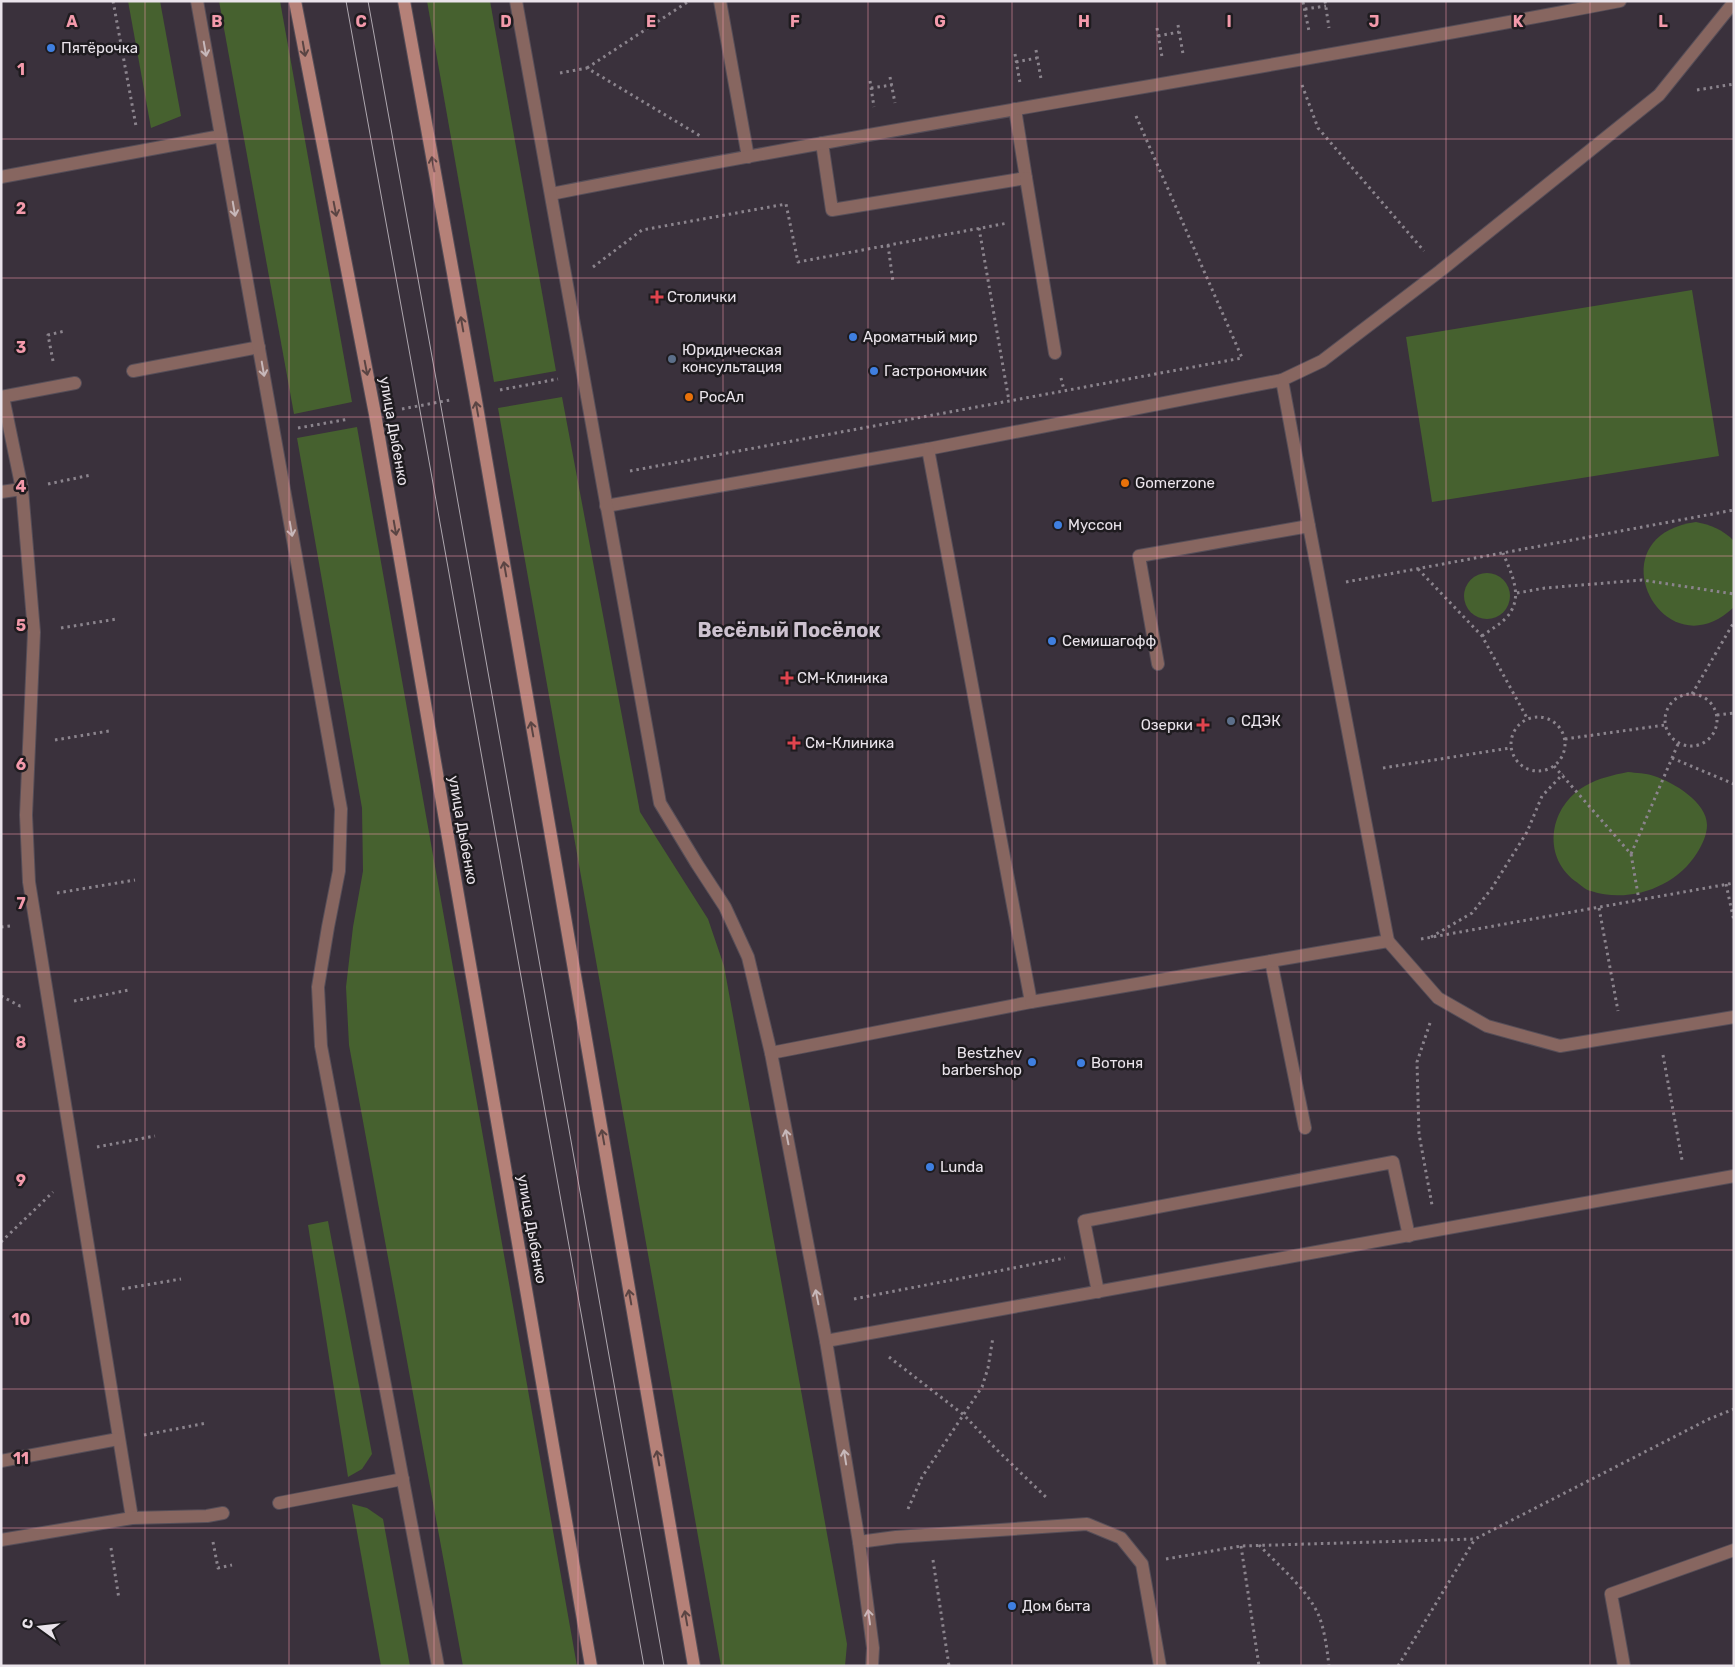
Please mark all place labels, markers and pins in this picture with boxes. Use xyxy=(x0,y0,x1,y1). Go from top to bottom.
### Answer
place label: Пятёрочка xyxy=(61,39,138,57)
marker: Пятёрочка xyxy=(45,42,57,54)
place label: Столички xyxy=(667,288,736,306)
marker: Столички xyxy=(651,291,663,303)
place label: Ароматный мир xyxy=(863,328,978,346)
marker: Ароматный мир xyxy=(847,331,859,343)
place label: Юридическая консультация xyxy=(682,341,782,376)
marker: Юридическая консультация xyxy=(666,353,678,365)
place label: Гастрономчик xyxy=(884,362,987,380)
marker: Гастрономчик xyxy=(868,365,880,377)
place label: РосАл xyxy=(699,388,744,406)
marker: РосАл xyxy=(683,391,695,403)
place label: Gomerzone xyxy=(1135,474,1215,492)
marker: Gomerzone xyxy=(1119,477,1131,489)
place label: Муссон xyxy=(1068,516,1122,534)
marker: Муссон xyxy=(1052,519,1064,531)
place label: Семишагофф xyxy=(1062,632,1156,650)
marker: Семишагофф xyxy=(1046,635,1058,647)
place label: СМ-Клиника xyxy=(797,669,888,687)
marker: СМ-Клиника xyxy=(781,672,793,684)
place label: СДЭК xyxy=(1241,712,1281,730)
marker: СДЭК xyxy=(1225,715,1237,727)
place label: Озерки xyxy=(1141,716,1193,734)
marker: Озерки xyxy=(1197,719,1209,731)
place label: См-Клиника xyxy=(805,734,894,752)
marker: См-Клиника xyxy=(787,736,801,750)
place label: Bestzhev barbershop xyxy=(942,1044,1022,1079)
place label: Вотоня xyxy=(1091,1054,1143,1072)
marker: Bestzhev barbershop xyxy=(1026,1056,1038,1068)
marker: Вотоня xyxy=(1075,1057,1087,1069)
place label: Lunda xyxy=(940,1158,984,1176)
marker: Lunda xyxy=(924,1161,936,1173)
place label: Дом быта xyxy=(1022,1597,1090,1615)
marker: Дом быта xyxy=(1006,1600,1018,1612)

